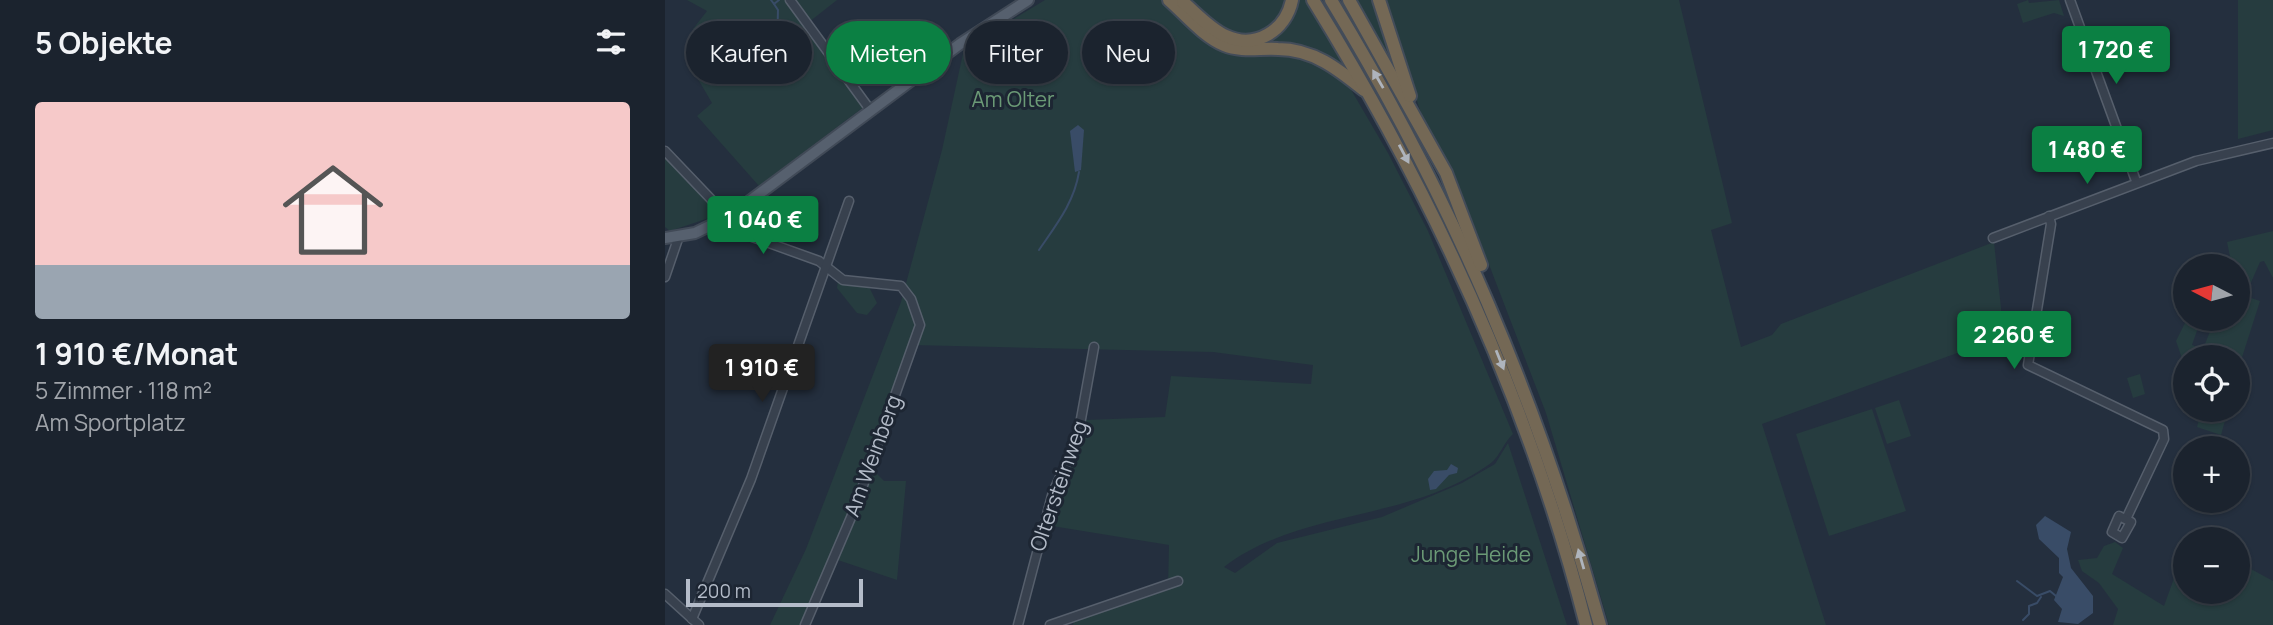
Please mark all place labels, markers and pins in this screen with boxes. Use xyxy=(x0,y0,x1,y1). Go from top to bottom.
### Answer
pin: 1 720 € xyxy=(2051,27,2181,86)
pin: 1 480 € xyxy=(2022,127,2152,186)
pin: 1 040 € xyxy=(698,196,828,256)
pin: 2 260 € xyxy=(1949,312,2079,371)
pin: 1 910 € xyxy=(697,344,827,404)

